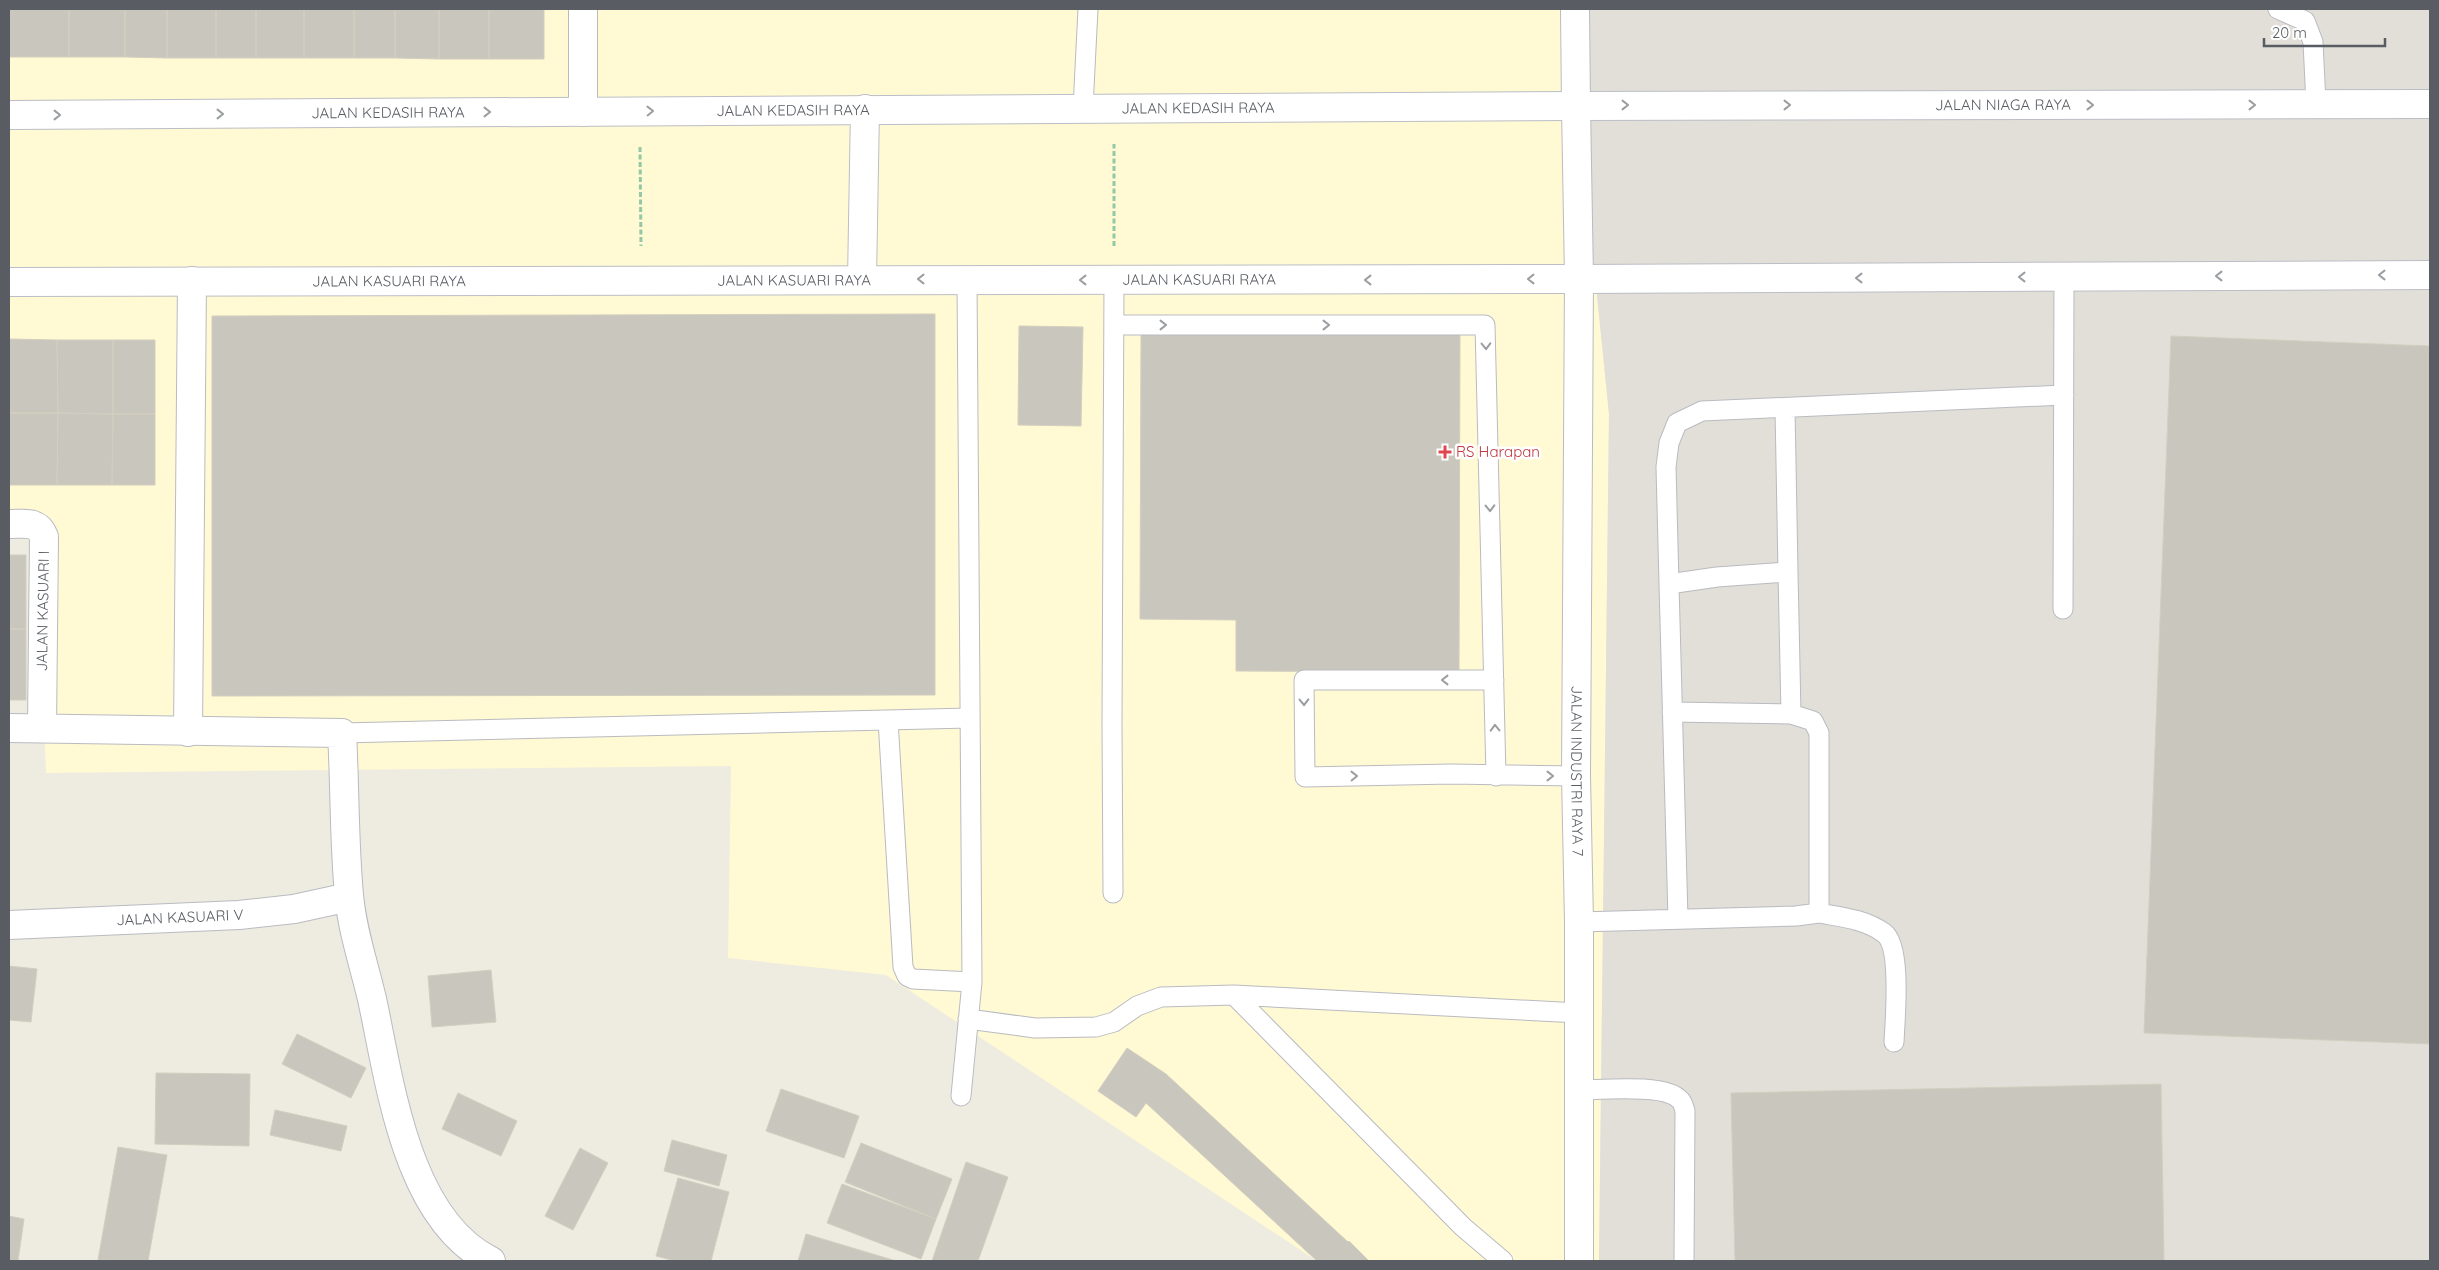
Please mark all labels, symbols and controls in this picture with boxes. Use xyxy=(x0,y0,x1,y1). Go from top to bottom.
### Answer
scale bar xyxy=(2264,15,2385,47)
text: 20 m xyxy=(2272,23,2307,42)
street label: JALAN NIAGA RAYA xyxy=(1935,95,2071,114)
street label: JALAN KEDASIH RAYA xyxy=(1121,98,1275,118)
street label: JALAN KEDASIH RAYA xyxy=(716,100,870,120)
one-way arrow xyxy=(1621,100,1629,110)
one-way arrow xyxy=(1784,100,1791,110)
one-way arrow xyxy=(2086,100,2094,110)
one-way arrow xyxy=(2248,100,2256,110)
street label: JALAN KEDASIH RAYA xyxy=(311,102,465,122)
one-way arrow xyxy=(646,106,654,116)
one-way arrow xyxy=(484,107,492,117)
one-way arrow xyxy=(216,109,224,119)
one-way arrow xyxy=(54,110,62,120)
street label: JALAN KASUARI RAYA xyxy=(717,270,871,290)
street label: JALAN KASUARI RAYA xyxy=(1122,270,1276,289)
one-way arrow xyxy=(2377,270,2385,280)
street label: JALAN KASUARI RAYA xyxy=(312,271,466,290)
one-way arrow xyxy=(2215,271,2222,281)
one-way arrow xyxy=(2017,272,2025,282)
one-way arrow xyxy=(1855,273,1862,283)
one-way arrow xyxy=(916,274,924,285)
one-way arrow xyxy=(1526,274,1534,284)
one-way arrow xyxy=(1079,275,1086,285)
one-way arrow xyxy=(1364,275,1372,285)
one-way arrow xyxy=(1160,320,1167,330)
one-way arrow xyxy=(1322,320,1330,330)
one-way arrow xyxy=(1480,342,1491,350)
place label: RS Harapan xyxy=(1456,442,1540,461)
marker: RS Harapan xyxy=(1438,445,1452,459)
one-way arrow xyxy=(1485,505,1495,513)
street label: JALAN KASUARI I xyxy=(32,550,53,672)
one-way arrow xyxy=(1441,675,1449,685)
street label: JALAN INDUSTRI RAYA 7 xyxy=(1567,686,1588,857)
one-way arrow xyxy=(1299,698,1310,706)
one-way arrow xyxy=(1490,724,1500,732)
one-way arrow xyxy=(1350,771,1358,781)
one-way arrow xyxy=(1547,771,1555,781)
street label: JALAN KASUARI V xyxy=(116,905,244,929)

